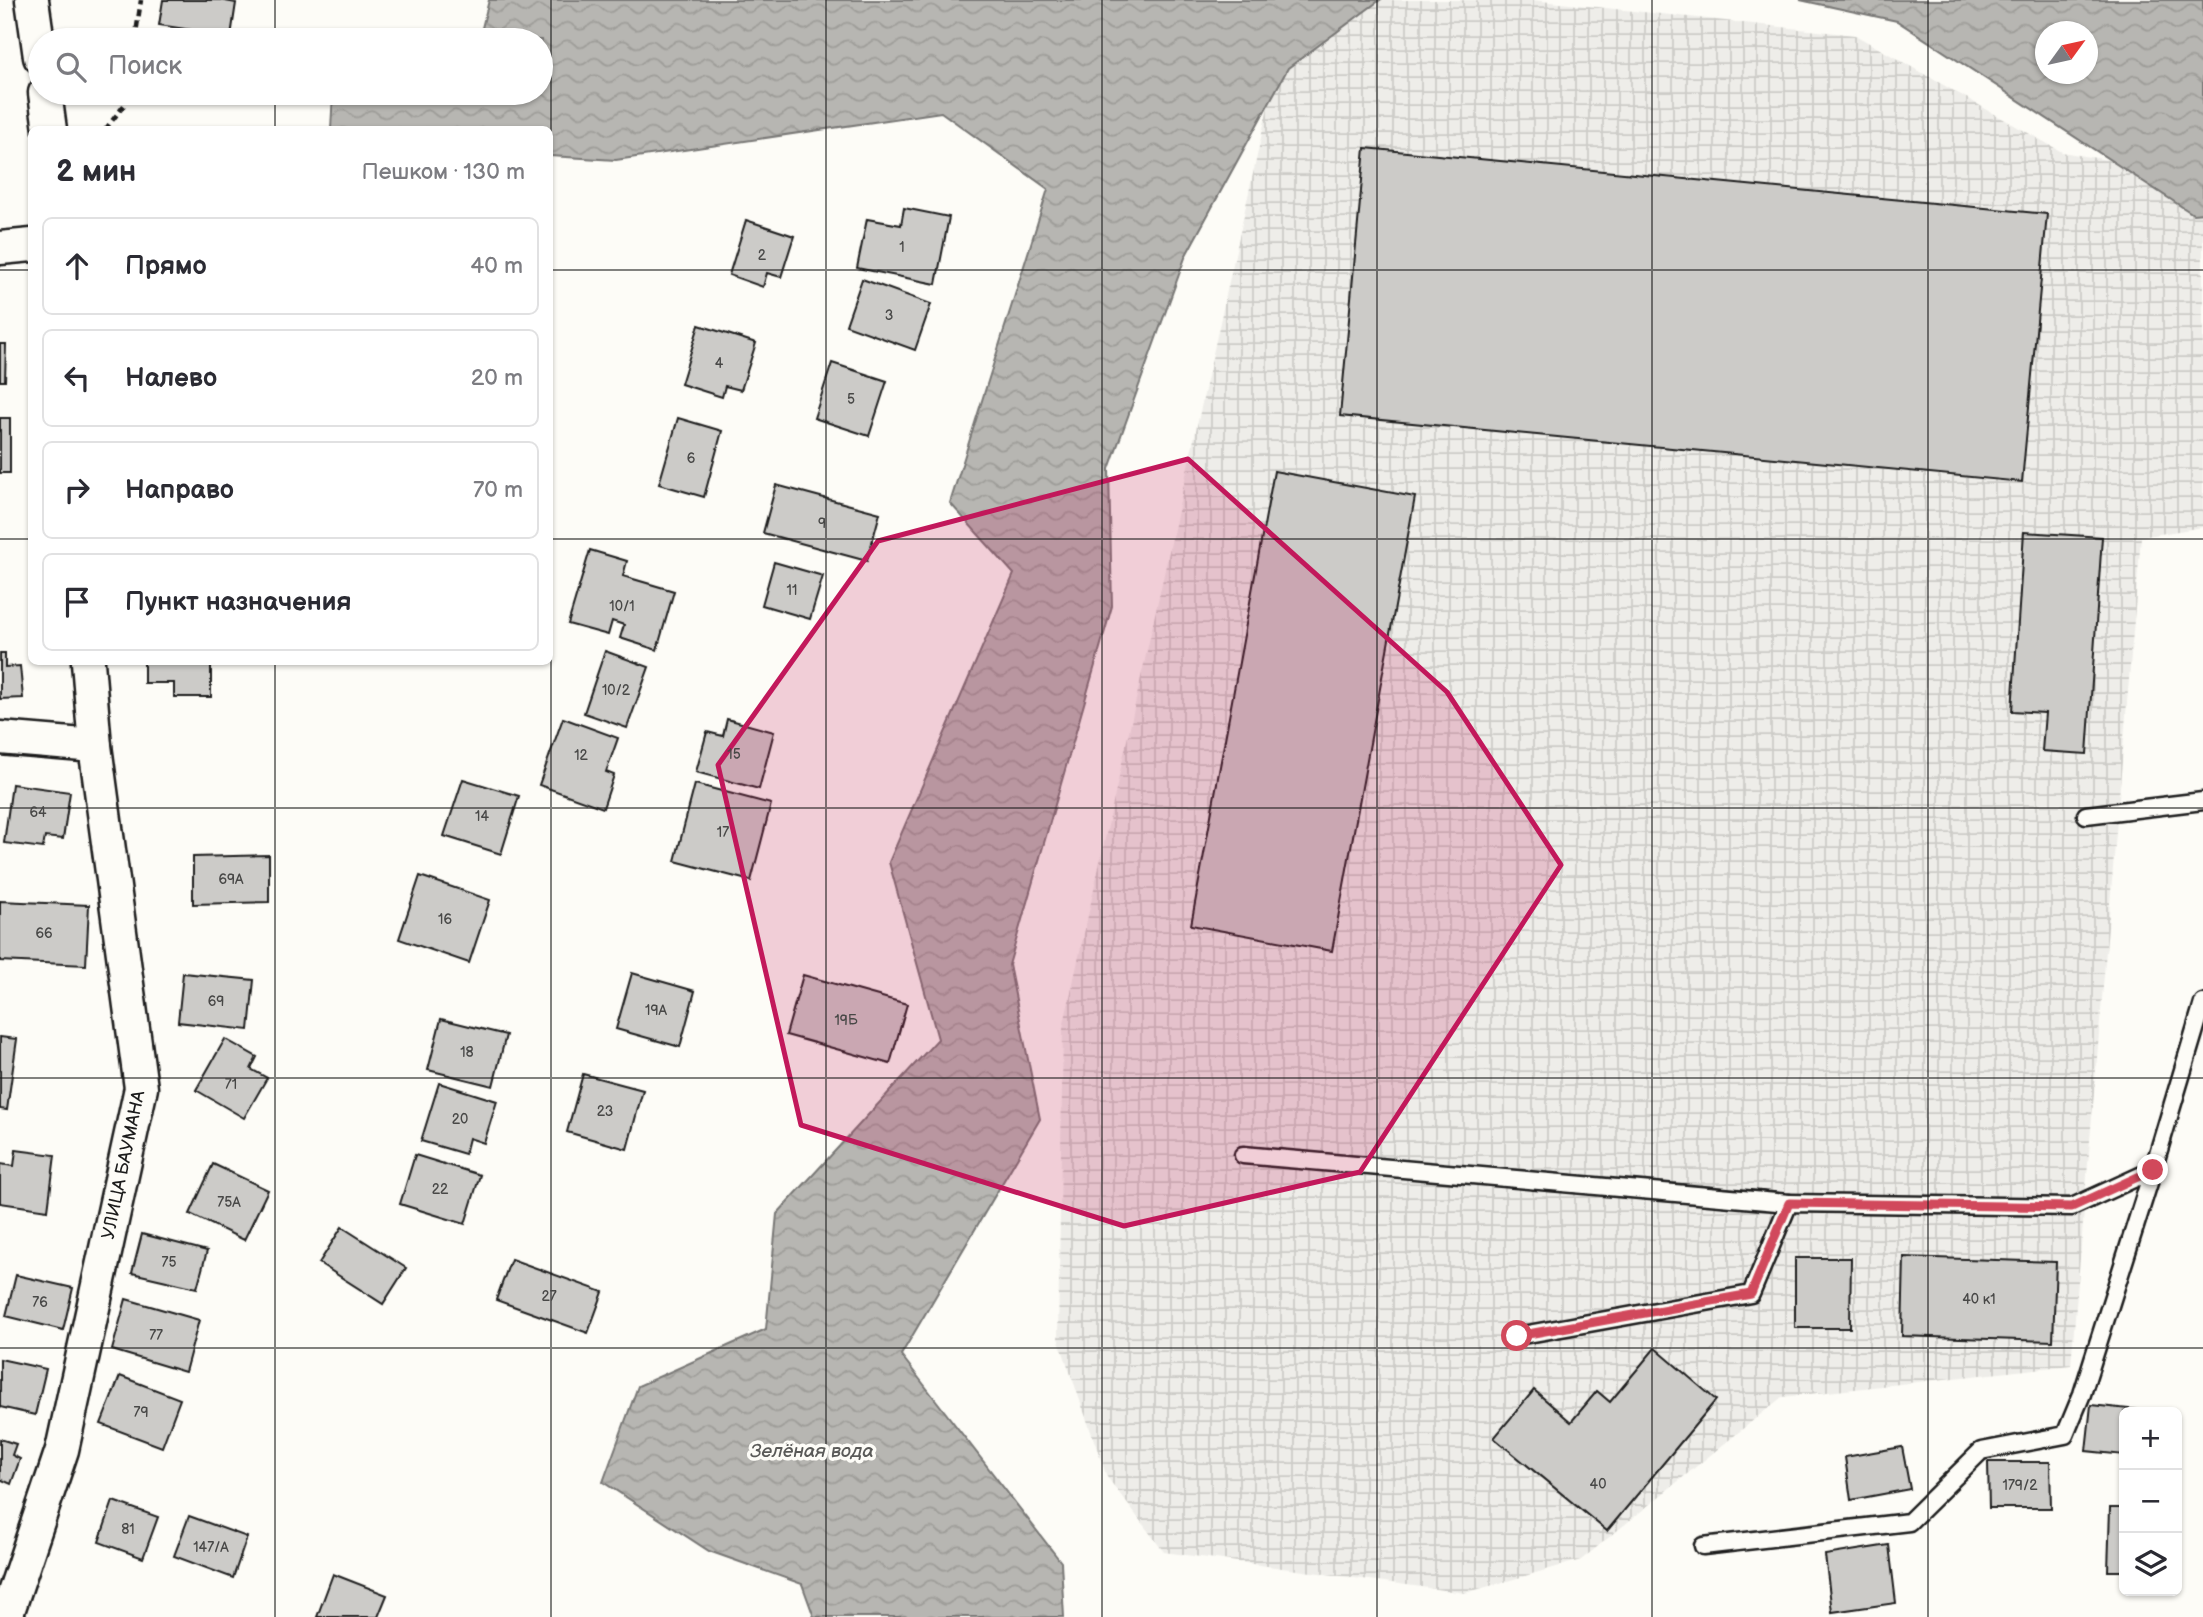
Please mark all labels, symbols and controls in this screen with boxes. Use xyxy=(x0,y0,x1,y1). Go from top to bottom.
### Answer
north arrow xyxy=(2035,21,2098,84)
search box xyxy=(28,28,553,105)
icon: search xyxy=(52,48,90,86)
text: Поиск xyxy=(108,51,182,82)
text: 2 мин xyxy=(56,154,136,190)
text: Пешком · 130 m xyxy=(361,158,525,186)
house number: 1 xyxy=(899,239,905,256)
icon: ahead xyxy=(58,247,96,285)
house number: 2 xyxy=(758,247,767,264)
text: Прямо xyxy=(125,251,207,282)
text: 40 m xyxy=(470,252,523,280)
house number: 3 xyxy=(885,307,893,324)
house number: 4 xyxy=(715,355,724,372)
icon: left xyxy=(58,359,96,397)
text: Налево xyxy=(125,363,217,394)
text: 20 m xyxy=(471,364,523,392)
house number: 5 xyxy=(847,391,855,408)
house number: 6 xyxy=(687,450,696,467)
icon: right xyxy=(58,471,96,509)
text: Направо xyxy=(125,475,234,506)
text: 70 m xyxy=(473,476,523,504)
house number: 9 xyxy=(818,515,826,532)
house number: 11 xyxy=(787,582,797,599)
icon: arrive xyxy=(58,583,96,621)
text: Пункт назначения xyxy=(125,587,351,618)
house number: 10/1 xyxy=(609,598,635,615)
house number: 10/2 xyxy=(602,682,631,699)
house number: 15 xyxy=(727,746,741,763)
house number: 12 xyxy=(574,747,589,764)
house number: 64 xyxy=(29,804,47,821)
house number: 14 xyxy=(475,808,489,825)
house number: 17 xyxy=(717,824,729,841)
house number: 69А xyxy=(218,871,244,888)
house number: 16 xyxy=(438,911,452,928)
house number: 66 xyxy=(35,925,53,942)
house number: 69 xyxy=(208,993,224,1010)
house number: 19А xyxy=(645,1002,668,1019)
house number: 19Б xyxy=(834,1012,858,1029)
house number: 18 xyxy=(460,1044,474,1061)
house number: 71 xyxy=(225,1076,237,1093)
street label: УЛИЦА БАУМАНА xyxy=(97,1089,150,1241)
house number: 23 xyxy=(597,1103,613,1120)
house number: 20 xyxy=(452,1111,468,1128)
route end xyxy=(2137,1154,2168,1185)
house number: 22 xyxy=(432,1181,449,1198)
house number: 75А xyxy=(217,1194,241,1211)
house number: 75 xyxy=(162,1254,176,1271)
house number: 27 xyxy=(541,1288,557,1305)
house number: 40 к1 xyxy=(1962,1291,1996,1308)
house number: 76 xyxy=(32,1294,48,1311)
route start xyxy=(1501,1320,1532,1351)
house number: 77 xyxy=(149,1327,163,1344)
house number: 79 xyxy=(134,1404,148,1421)
map controls xyxy=(2119,1407,2182,1596)
button: + xyxy=(2119,1407,2182,1470)
water label: Зелёная вода xyxy=(750,1440,874,1463)
button: − xyxy=(2119,1470,2182,1533)
house number: 40 xyxy=(1590,1476,1606,1493)
house number: 179/2 xyxy=(2003,1477,2038,1494)
house number: 81 xyxy=(121,1521,135,1538)
button: layers xyxy=(2119,1533,2182,1596)
house number: 147/А xyxy=(193,1539,229,1556)

